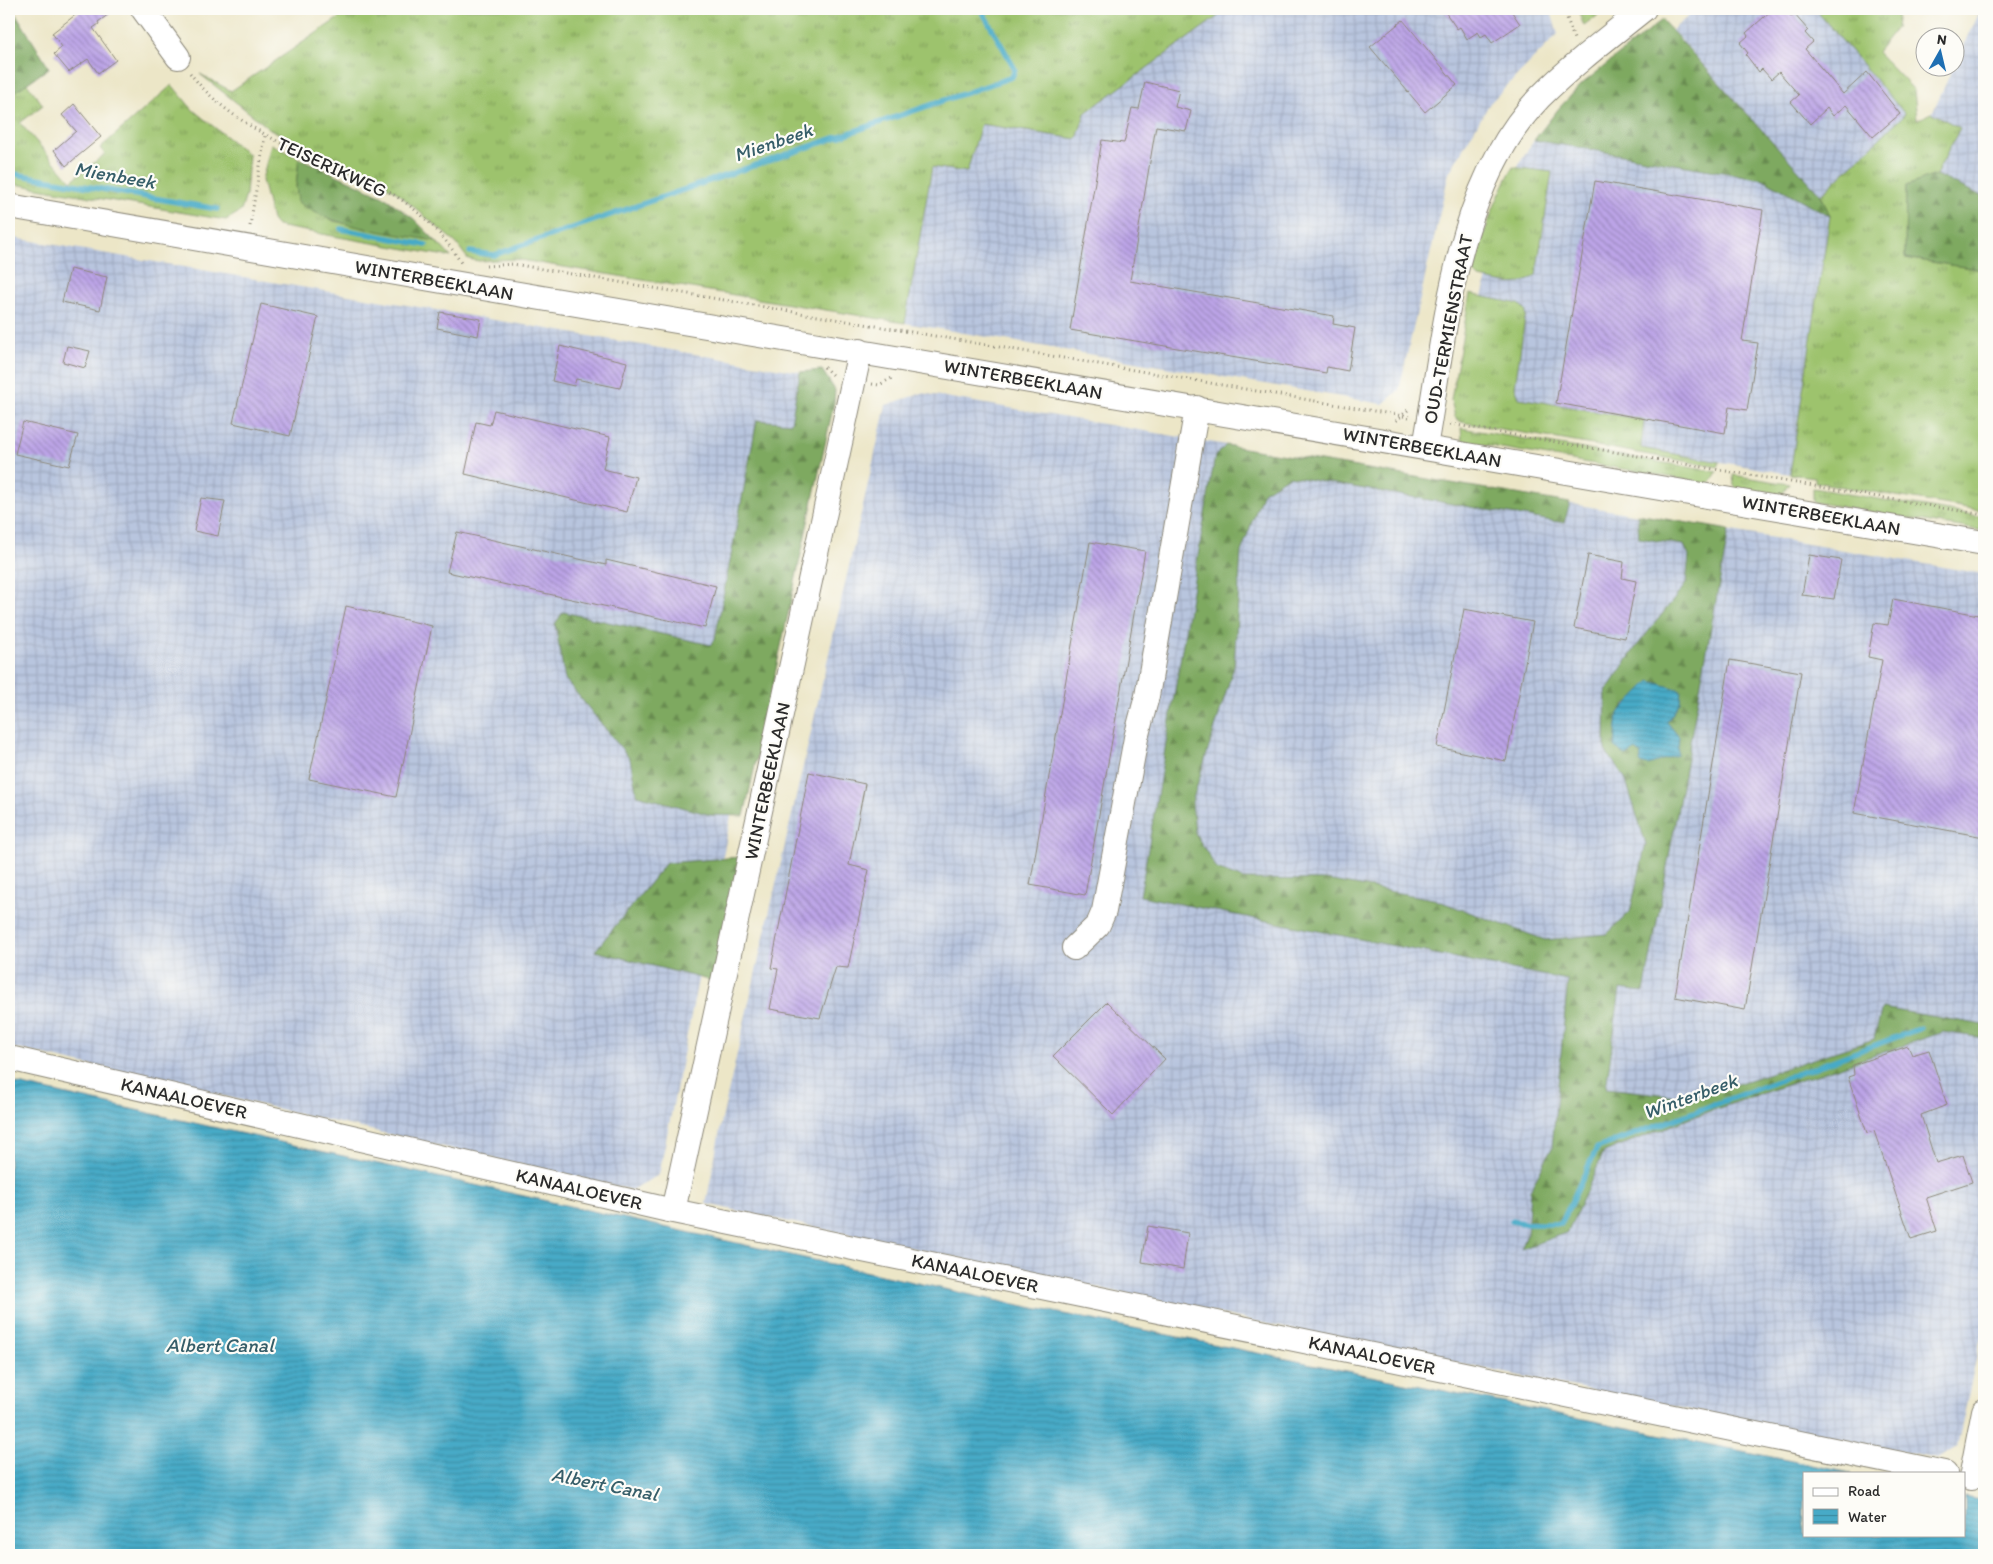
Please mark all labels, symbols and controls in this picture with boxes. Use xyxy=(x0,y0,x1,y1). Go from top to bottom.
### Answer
north arrow xyxy=(1916,28,1966,78)
text: N xyxy=(1936,31,1948,49)
water label: Mienbeek xyxy=(731,117,817,167)
street label: TEISERIKWEG xyxy=(274,132,390,202)
water label: Mienbeek xyxy=(73,156,159,194)
street label: OUD-TERMIENSTRAAT xyxy=(1418,232,1478,426)
street label: WINTERBEEKLAAN xyxy=(353,255,515,305)
street label: WINTERBEEKLAAN xyxy=(942,354,1104,404)
street label: WINTERBEEKLAAN xyxy=(1341,422,1503,472)
street label: WINTERBEEKLAAN xyxy=(1740,490,1902,540)
street label: WINTERBEEKLAAN xyxy=(739,700,795,862)
water label: Winterbeek xyxy=(1640,1067,1742,1124)
street label: KANAALOEVER xyxy=(119,1072,250,1124)
street label: KANAALOEVER xyxy=(514,1163,645,1215)
street label: KANAALOEVER xyxy=(910,1248,1041,1298)
street label: KANAALOEVER xyxy=(1307,1330,1438,1380)
water label: Albert Canal xyxy=(166,1333,275,1357)
water label: Albert Canal xyxy=(550,1462,661,1506)
legend xyxy=(1803,1472,1966,1536)
text: Road xyxy=(1848,1482,1881,1500)
text: Water xyxy=(1848,1508,1887,1526)

